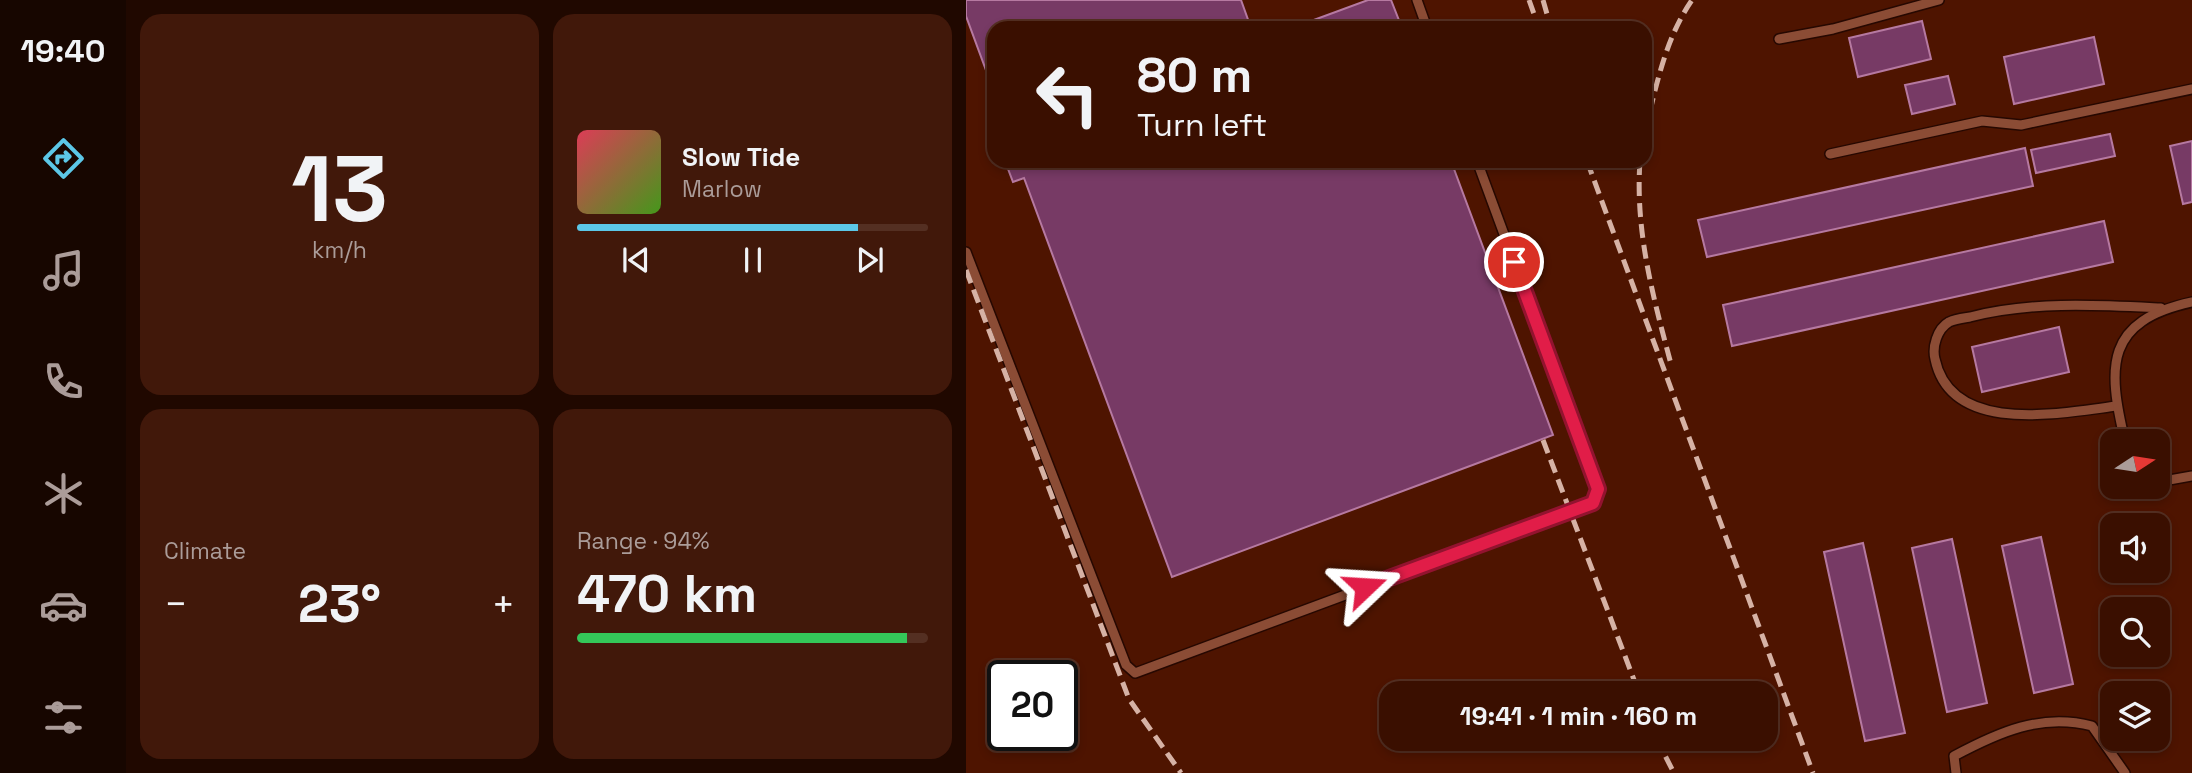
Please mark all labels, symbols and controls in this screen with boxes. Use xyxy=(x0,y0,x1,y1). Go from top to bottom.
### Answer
text: 19:40 xyxy=(21,31,105,71)
text: 80 m xyxy=(1137,44,1252,106)
icon: left xyxy=(1022,49,1113,140)
text: Turn left xyxy=(1137,105,1267,145)
text: 13 xyxy=(291,131,388,248)
icon: directions xyxy=(39,134,88,183)
text: Slow Tide xyxy=(682,140,800,174)
text: Marlow xyxy=(682,174,762,204)
pin xyxy=(1484,232,1544,292)
text: km/h xyxy=(312,235,367,265)
icon: previous xyxy=(617,241,655,279)
icon: pause xyxy=(734,241,772,279)
icon: next xyxy=(851,241,889,279)
icon: arrive xyxy=(1495,243,1533,281)
icon: music xyxy=(39,246,88,295)
icon: phone xyxy=(39,357,88,406)
north arrow xyxy=(2100,429,2170,499)
map controls xyxy=(2100,429,2170,751)
icon: climate xyxy=(39,469,88,518)
button: sound xyxy=(2100,513,2170,583)
text: Range · 94% xyxy=(577,526,710,556)
text: Climate xyxy=(164,536,246,566)
position arrow xyxy=(1328,550,1402,624)
text: 470 km xyxy=(577,561,757,627)
text: 23° xyxy=(298,571,381,637)
text: − xyxy=(164,580,188,628)
text: + xyxy=(491,580,515,628)
icon: car xyxy=(39,581,88,630)
button: search xyxy=(2100,597,2170,667)
speed limit sign: 20 xyxy=(987,660,1078,751)
button: layers xyxy=(2100,681,2170,751)
icon: filters xyxy=(39,693,88,742)
text: 19:41 · 1 min · 160 m xyxy=(1460,699,1697,733)

